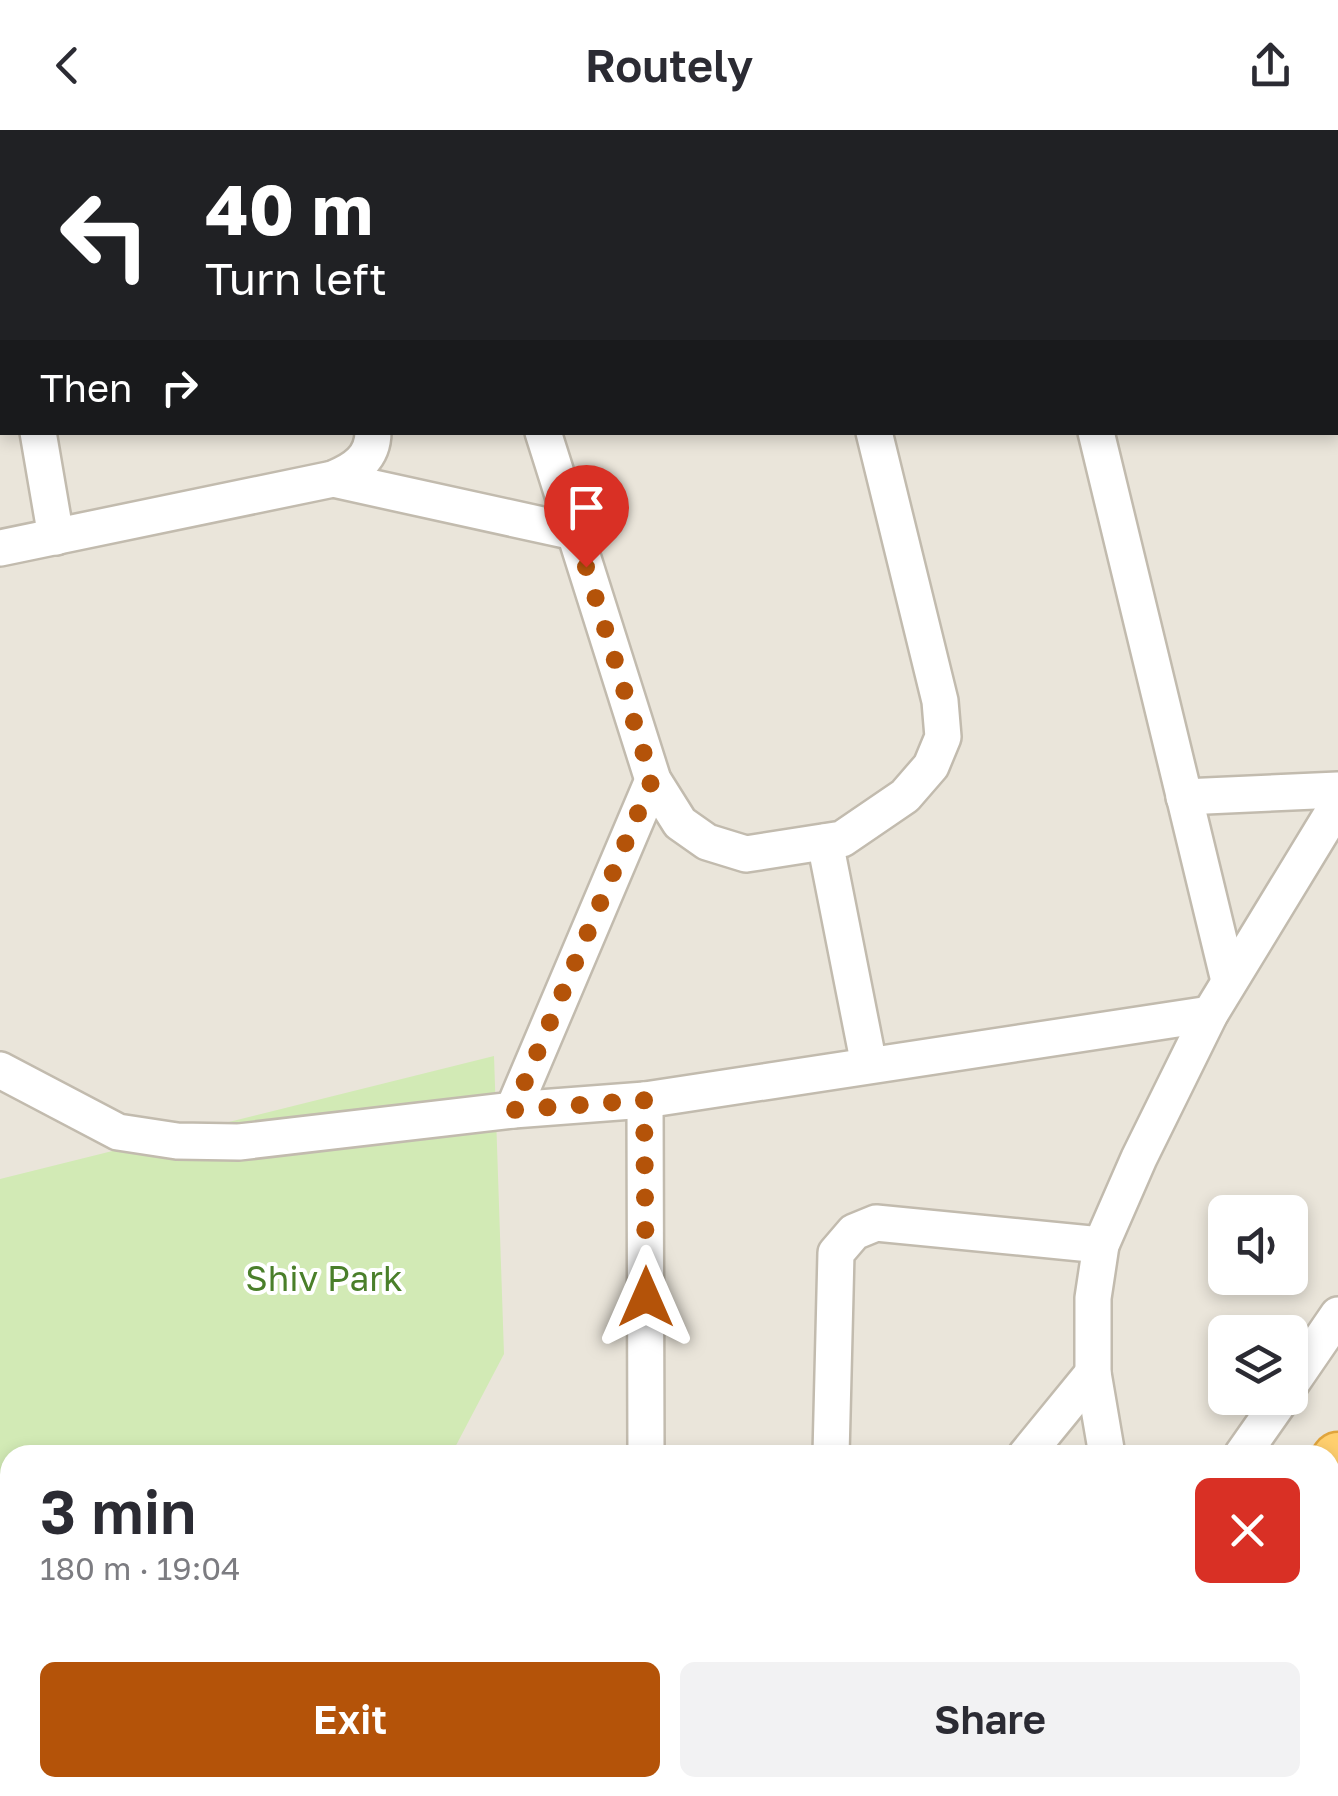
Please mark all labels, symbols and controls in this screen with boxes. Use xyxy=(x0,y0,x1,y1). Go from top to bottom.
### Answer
icon: back xyxy=(40,38,95,93)
text: Routely xyxy=(585,38,753,92)
icon: share xyxy=(1243,38,1298,93)
text: 40 m xyxy=(205,166,373,250)
icon: left xyxy=(40,170,170,300)
text: Turn left xyxy=(205,251,387,305)
icon: right xyxy=(152,360,207,415)
text: Then xyxy=(40,365,132,410)
pin xyxy=(544,465,629,568)
icon: arrive xyxy=(559,480,614,535)
map controls xyxy=(1208,1195,1308,1415)
button: sound xyxy=(1208,1195,1308,1295)
position arrow xyxy=(594,1245,698,1349)
park label: Shiv Park xyxy=(245,1257,403,1299)
button: layers xyxy=(1208,1315,1308,1415)
text: 3 min xyxy=(40,1475,196,1547)
button: close xyxy=(1195,1478,1300,1583)
text: 180 m · 19:04 xyxy=(40,1549,241,1587)
button: Exit xyxy=(40,1662,660,1777)
button: Share xyxy=(680,1662,1300,1777)

